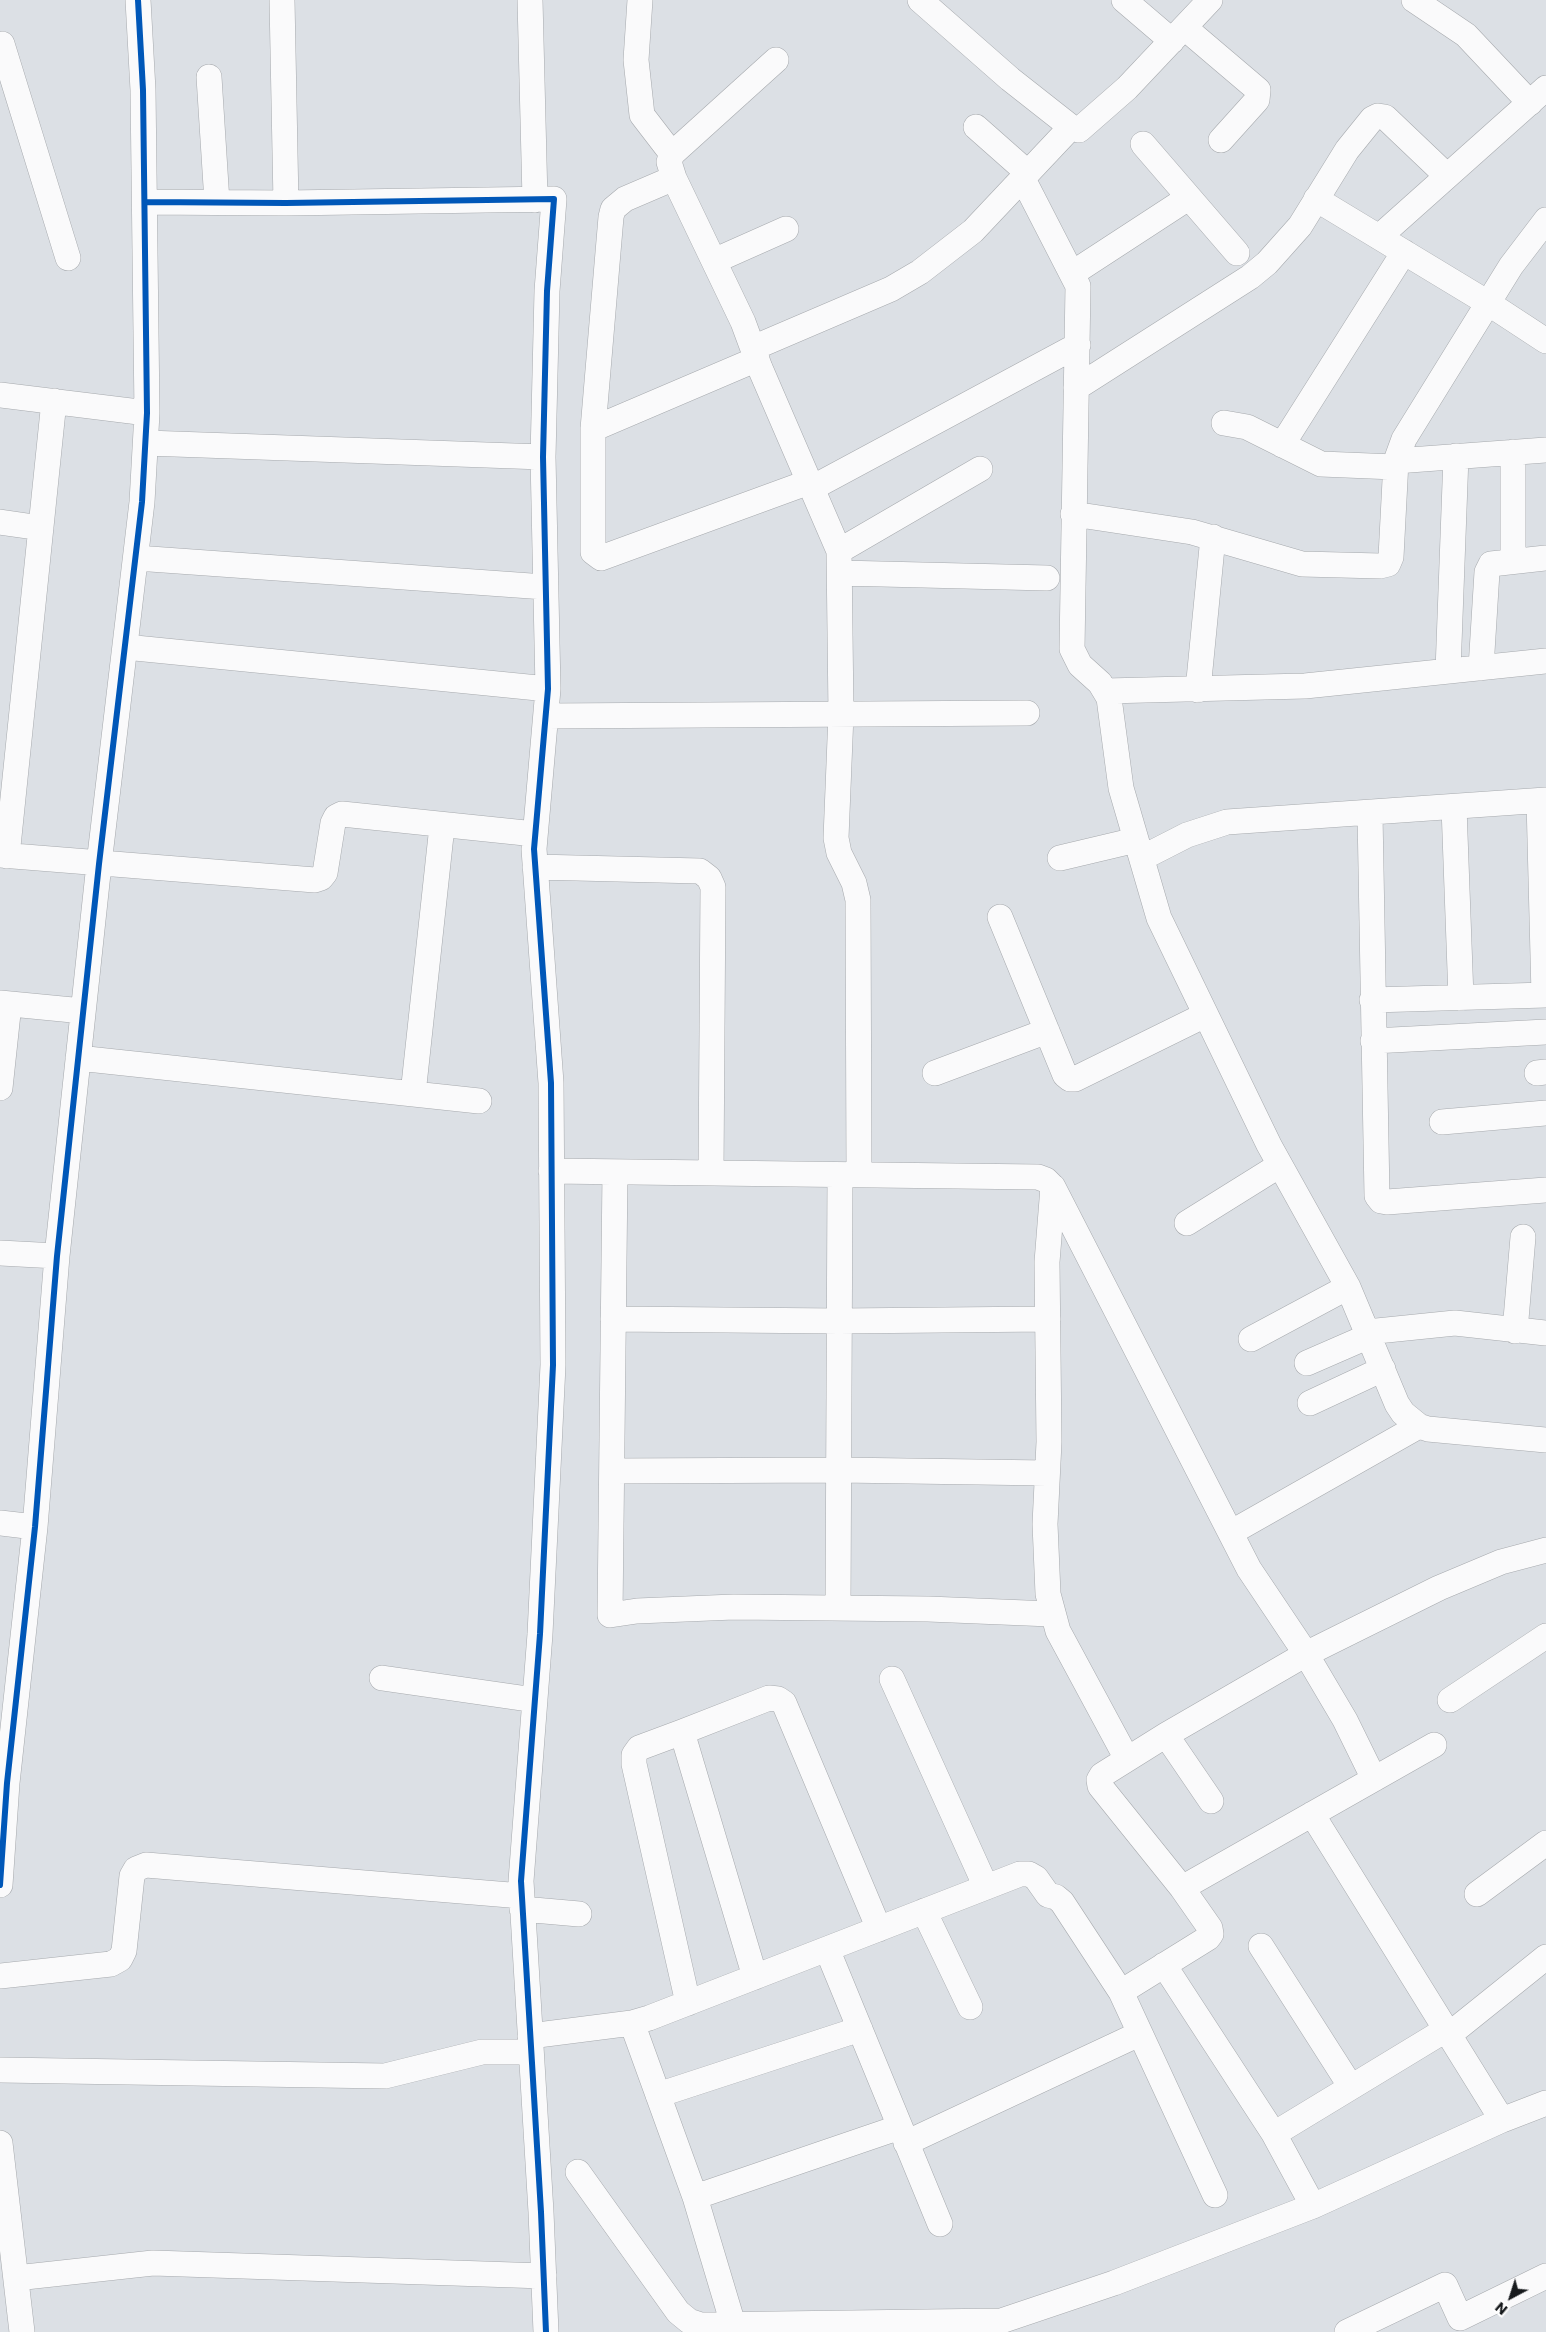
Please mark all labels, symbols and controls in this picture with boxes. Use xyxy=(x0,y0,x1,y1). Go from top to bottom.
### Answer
north arrow xyxy=(1486,2272,1536,2322)
text: N xyxy=(1491,2297,1512,2320)

